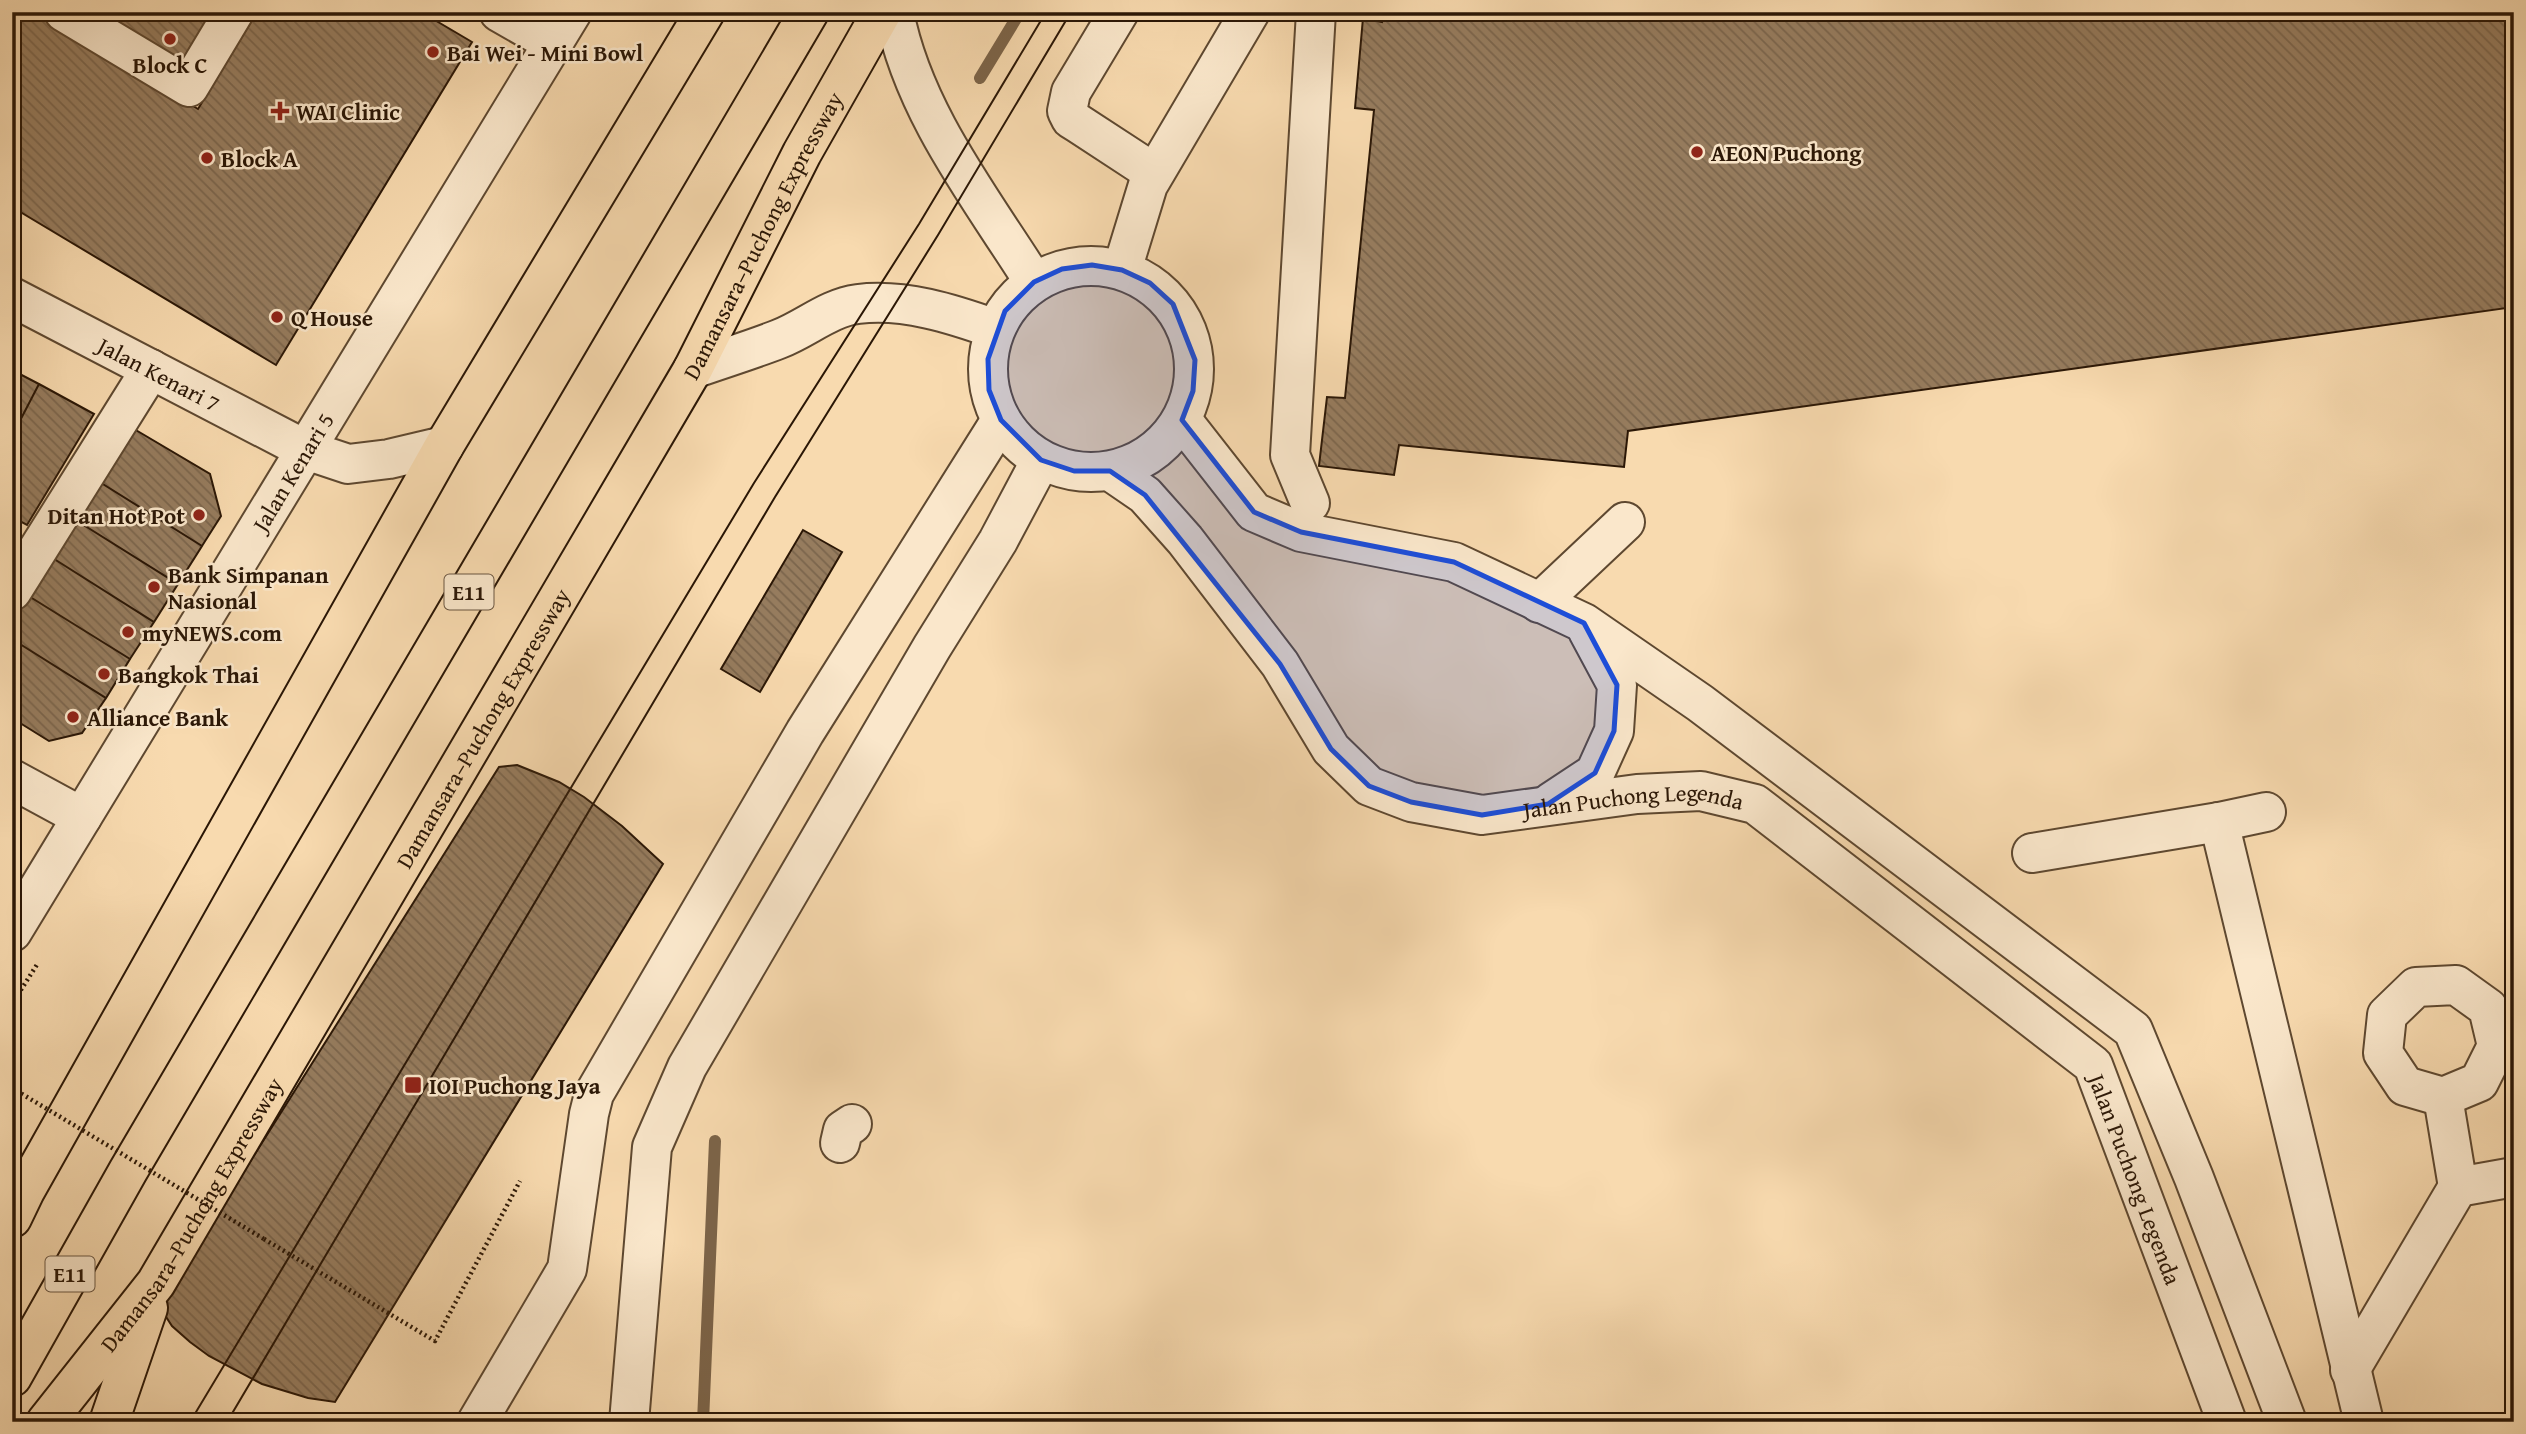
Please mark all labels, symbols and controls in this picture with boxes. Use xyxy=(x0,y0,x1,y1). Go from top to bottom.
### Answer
marker: Block C xyxy=(162,31,178,47)
place label: Bai Wei - Mini Bowl xyxy=(447,36,643,69)
marker: Bai Wei - Mini Bowl xyxy=(425,44,441,60)
place label: Block C xyxy=(133,48,208,81)
street label: Damansara–Puchong Expressway xyxy=(674,85,850,385)
place label: WAI Clinic xyxy=(296,95,400,128)
marker: WAI Clinic xyxy=(270,101,290,121)
place label: AEON Puchong xyxy=(1711,136,1862,169)
place label: Block A xyxy=(221,142,298,175)
marker: AEON Puchong xyxy=(1689,144,1705,160)
marker: Block A xyxy=(199,150,215,166)
place label: Q House xyxy=(291,301,373,334)
marker: Q House xyxy=(269,309,285,325)
street label: Jalan Kenari 7 xyxy=(90,327,226,419)
street label: Jalan Kenari 5 xyxy=(242,406,341,540)
place label: Ditan Hot Pot xyxy=(47,499,185,532)
marker: Ditan Hot Pot xyxy=(191,507,207,523)
place label: Bank Simpanan Nasional xyxy=(168,558,329,617)
road number: E11 xyxy=(444,574,494,610)
marker: Bank Simpanan Nasional xyxy=(146,579,162,595)
street label: Damansara–Puchong Expressway xyxy=(387,581,578,874)
place label: myNEWS.com xyxy=(142,616,282,649)
marker: myNEWS.com xyxy=(120,624,136,640)
place label: Bangkok Thai xyxy=(118,658,259,691)
marker: Bangkok Thai xyxy=(96,666,112,682)
place label: Alliance Bank xyxy=(87,701,229,734)
marker: Alliance Bank xyxy=(65,709,81,725)
street label: Jalan Puchong Legenda xyxy=(1518,774,1747,826)
street label: Jalan Puchong Legenda xyxy=(2080,1066,2190,1289)
place label: IOI Puchong Jaya xyxy=(429,1069,601,1102)
street label: Damansara–Puchong Expressway xyxy=(92,1070,290,1358)
marker: IOI Puchong Jaya xyxy=(403,1075,423,1095)
road number: E11 xyxy=(46,1256,94,1292)

